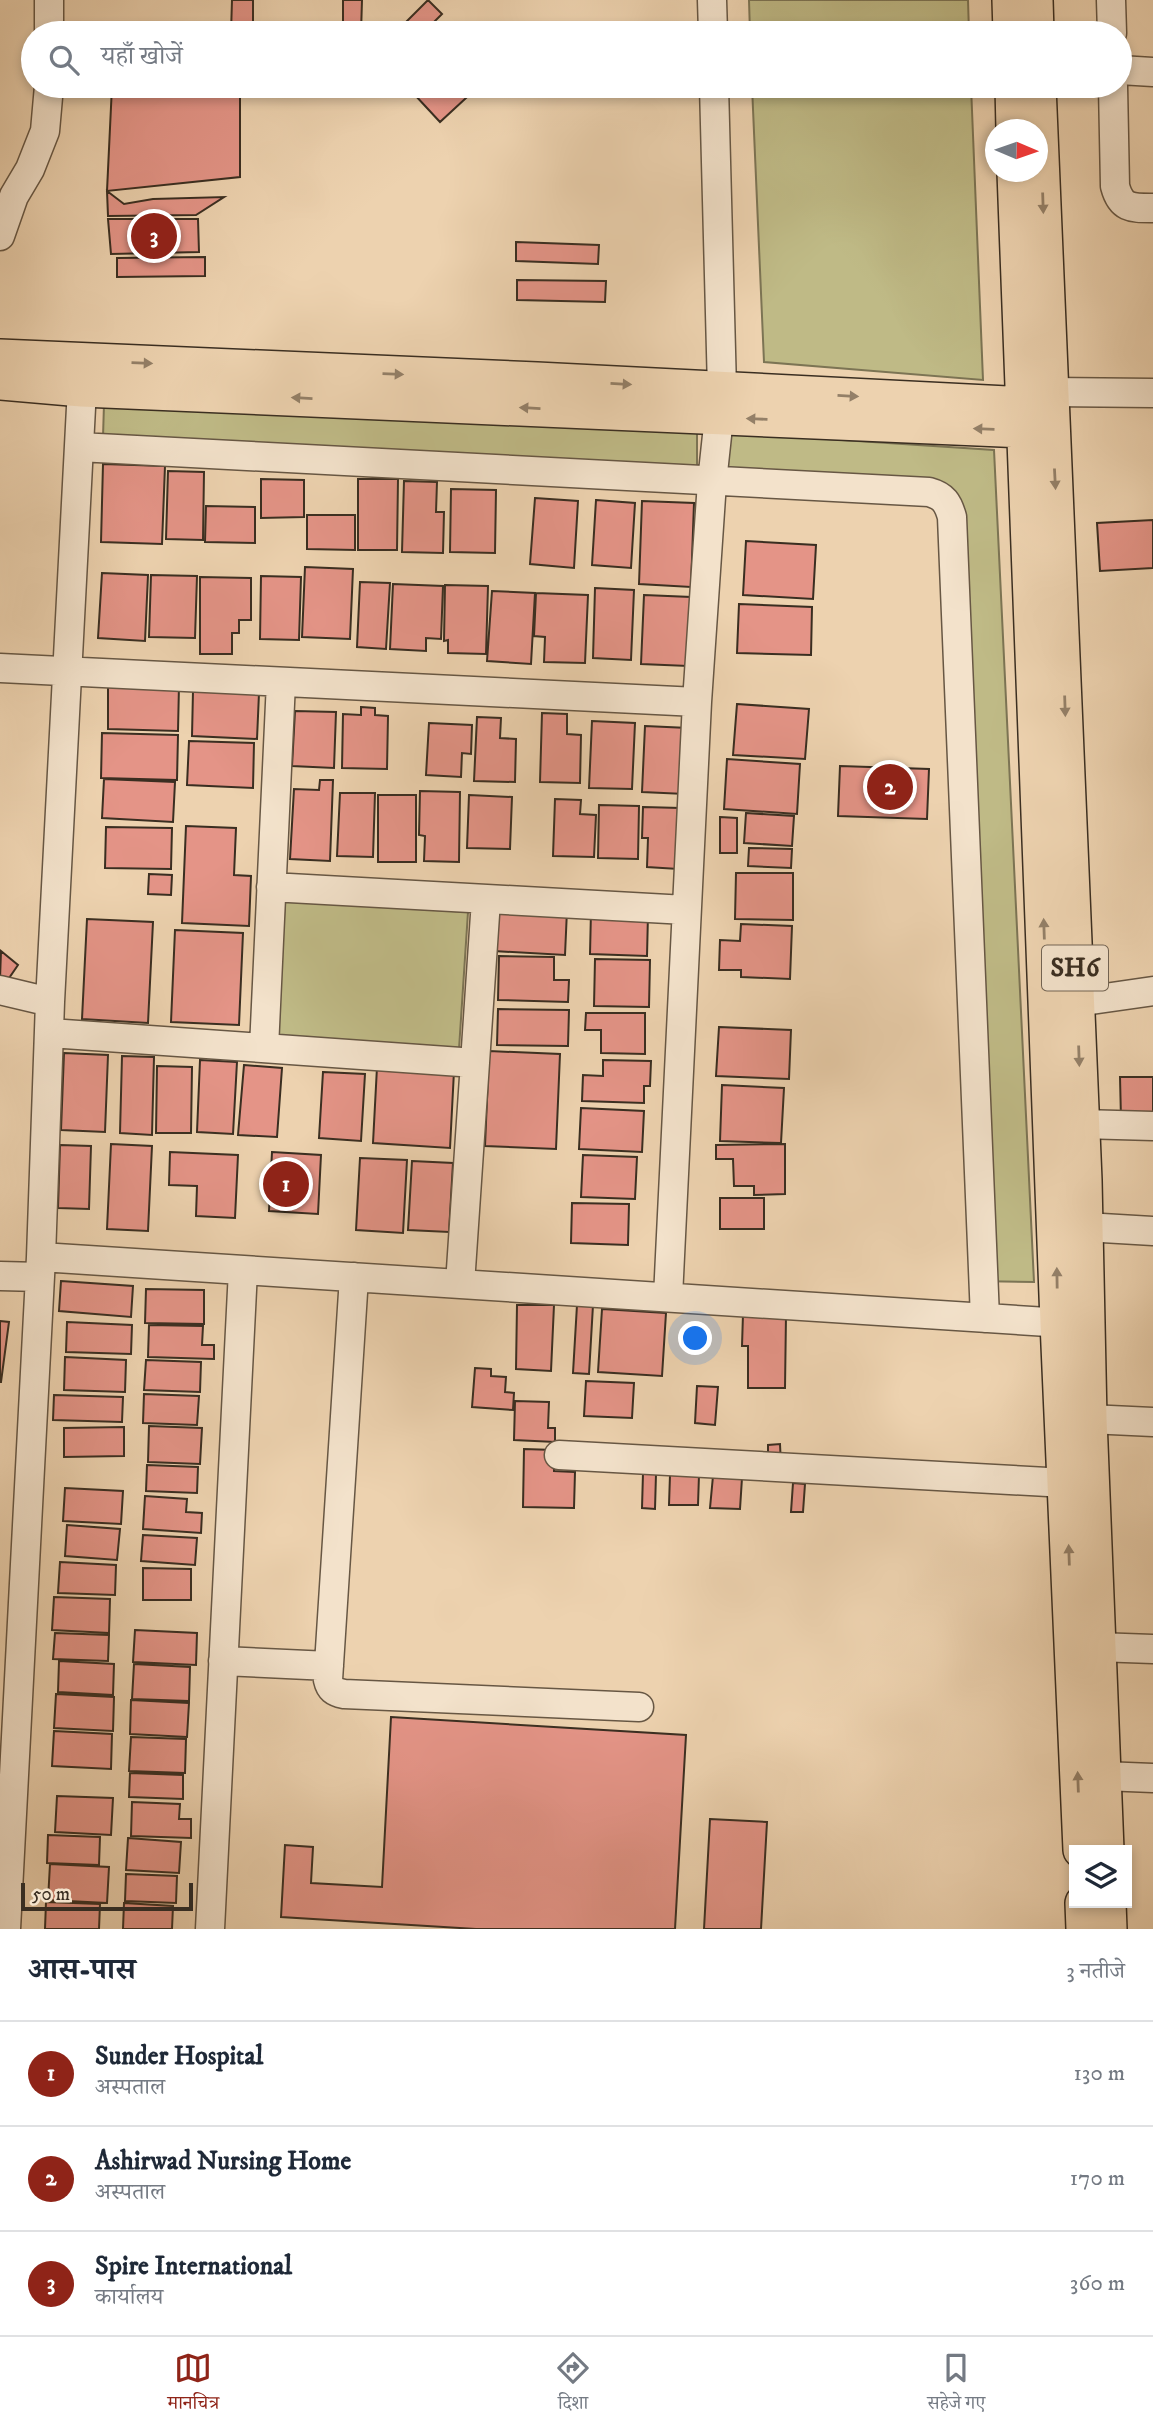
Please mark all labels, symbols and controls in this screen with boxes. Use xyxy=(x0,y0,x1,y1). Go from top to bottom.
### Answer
search box xyxy=(21,21,1132,98)
text: यहाँ खोजें xyxy=(101,40,183,73)
icon: search xyxy=(45,41,83,79)
north arrow xyxy=(985,119,1048,182)
one-way arrow xyxy=(1038,192,1049,214)
pin: 3 xyxy=(131,210,177,262)
one-way arrow xyxy=(131,358,153,369)
one-way arrow xyxy=(383,368,405,379)
one-way arrow xyxy=(610,379,632,390)
one-way arrow xyxy=(837,391,859,402)
one-way arrow xyxy=(291,393,313,404)
one-way arrow xyxy=(518,403,540,414)
one-way arrow xyxy=(746,414,768,425)
one-way arrow xyxy=(973,423,995,434)
one-way arrow xyxy=(1050,468,1061,490)
one-way arrow xyxy=(1059,696,1070,718)
pin: 2 xyxy=(867,761,913,813)
one-way arrow xyxy=(1039,918,1050,940)
road number: SH6 xyxy=(1042,945,1108,990)
one-way arrow xyxy=(1073,1045,1084,1067)
pin: 1 xyxy=(263,1158,309,1210)
one-way arrow xyxy=(1051,1267,1063,1289)
your location xyxy=(678,1321,712,1355)
one-way arrow xyxy=(1064,1543,1075,1565)
one-way arrow xyxy=(1072,1771,1083,1793)
map controls xyxy=(1069,1845,1132,1908)
button: layers xyxy=(1069,1845,1132,1908)
scale bar xyxy=(21,1880,192,1912)
text: 50 m xyxy=(32,1883,70,1906)
text: आस-पास xyxy=(28,1952,136,1989)
text: 3 नतीजे xyxy=(1066,1957,1125,1986)
text: Sunder Hospital xyxy=(95,2040,263,2073)
text: 1 xyxy=(47,2059,55,2088)
text: 130 m xyxy=(1073,2059,1125,2088)
text: अस्पताल xyxy=(95,2073,165,2102)
text: Ashirwad Nursing Home xyxy=(95,2145,351,2178)
text: 2 xyxy=(45,2164,57,2193)
text: 170 m xyxy=(1070,2164,1125,2193)
text: अस्पताल xyxy=(95,2178,165,2207)
text: Spire International xyxy=(95,2250,292,2283)
text: 3 xyxy=(47,2269,55,2298)
text: 360 m xyxy=(1070,2269,1125,2298)
text: कार्यालय xyxy=(95,2283,163,2312)
tab: मानचित्र xyxy=(168,2349,219,2421)
tab: दिशा xyxy=(554,2349,592,2421)
tab: सहेजे गए xyxy=(927,2349,985,2421)

